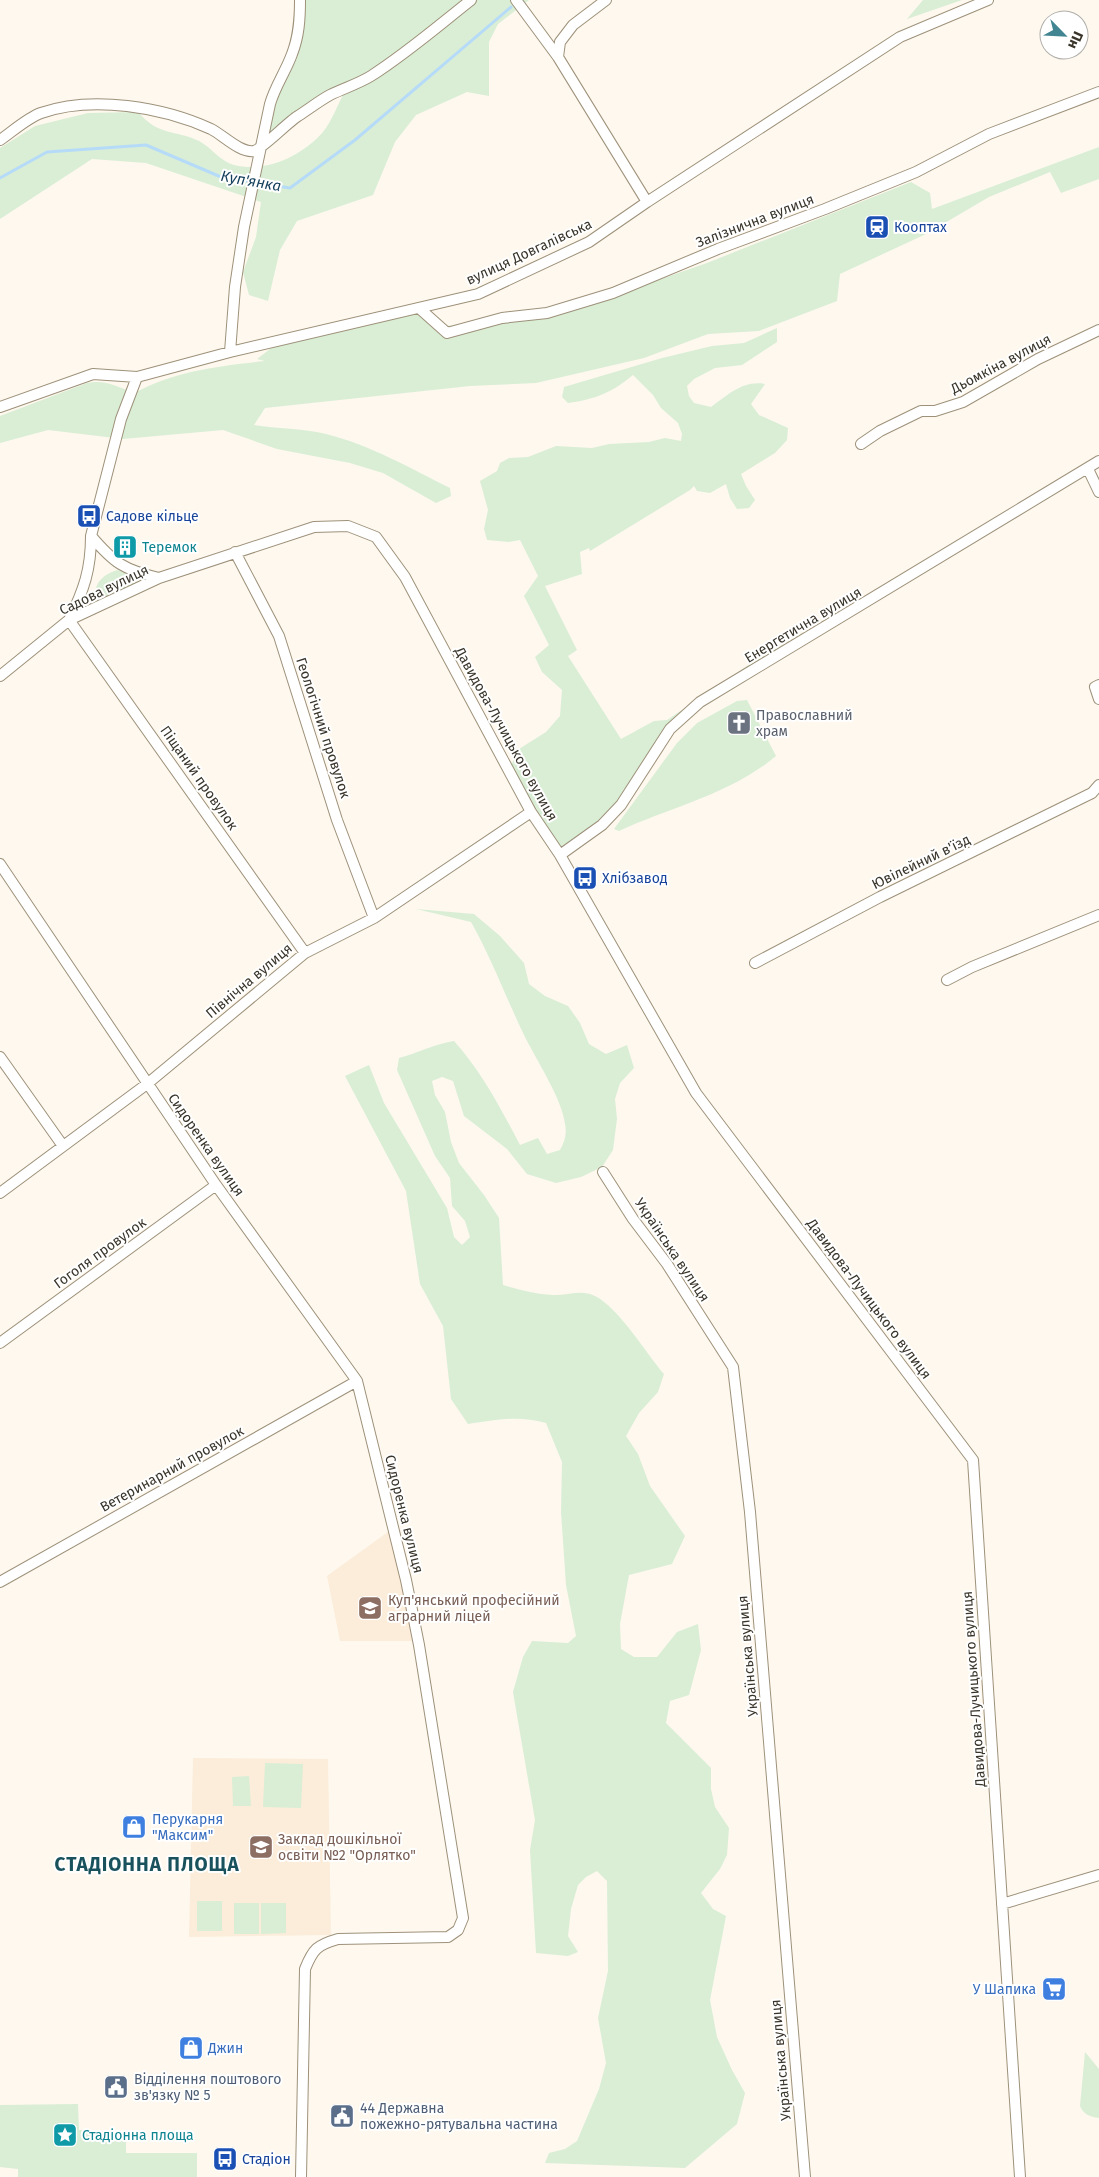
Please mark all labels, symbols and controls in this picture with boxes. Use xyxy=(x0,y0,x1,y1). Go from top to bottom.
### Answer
north arrow xyxy=(1039,10,1089,60)
text: Пн xyxy=(1064,29,1087,52)
water label: Куп'янка xyxy=(219,167,283,195)
street label: Залізнична вулиця xyxy=(694,191,816,251)
station icon: Кооптах xyxy=(864,214,890,240)
street label: вулиця Довгалівська xyxy=(463,215,595,289)
place label: Кооптах xyxy=(894,219,947,236)
street label: Дьомкіна вулиця xyxy=(947,330,1054,398)
bus stop icon: Садове кільце xyxy=(76,503,102,529)
place label: Садове кільце xyxy=(106,508,199,525)
building icon: Теремок xyxy=(112,534,138,560)
place label: Теремок xyxy=(142,539,198,556)
street label: Садова вулиця xyxy=(57,561,151,619)
street label: Енергетична вулиця xyxy=(741,583,865,667)
street label: Давидова-Лучицького вулиця xyxy=(451,643,561,824)
street label: Геологічний провулок xyxy=(292,656,354,801)
place label: Православний храм xyxy=(756,707,853,740)
church icon: Православний храм xyxy=(726,710,752,736)
street label: Піщаний провулок xyxy=(157,722,242,834)
street label: Ювілейний в'їзд xyxy=(869,831,973,893)
bus stop icon: Хлібзавод xyxy=(572,865,598,891)
place label: Хлібзавод xyxy=(602,870,668,887)
street label: Північна вулиця xyxy=(202,940,296,1022)
street label: Сидоренка вулиця xyxy=(164,1090,248,1200)
street label: Українська вулиця xyxy=(631,1195,713,1305)
street label: Гоголя провулок xyxy=(51,1213,150,1292)
street label: Давидова-Лучицького вулиця xyxy=(803,1215,935,1382)
street label: Ветеринарний провулок xyxy=(97,1422,248,1516)
street label: Сидоренка вулиця xyxy=(381,1453,427,1575)
street label: Давидова-Лучицького вулиця xyxy=(959,1591,989,1788)
place label: Куп'янський професійний аграрний ліцей xyxy=(388,1592,560,1625)
school or university icon: Куп'янський професійний аграрний ліцей xyxy=(357,1595,383,1621)
street label: Українська вулиця xyxy=(734,1595,762,1717)
place label: Перукарня "Максим" xyxy=(152,1811,223,1844)
shop icon: Перукарня "Максим" xyxy=(121,1814,147,1840)
place label: Заклад дошкільної освіти №2 "Орлятко" xyxy=(278,1831,416,1864)
school or university icon: Заклад дошкільної освіти №2 "Орлятко" xyxy=(248,1834,274,1860)
district label: СТАДІОННА ПЛОЩА xyxy=(54,1853,240,1876)
supermarket icon: У Шапика xyxy=(1041,1976,1067,2002)
place label: У Шапика xyxy=(973,1981,1036,1998)
street label: Українська вулиця xyxy=(767,1999,795,2121)
shop icon: Джин xyxy=(178,2035,204,2061)
place label: Джин xyxy=(207,2040,243,2057)
place label: Відділення поштового зв'язку № 5 xyxy=(134,2071,281,2104)
public building icon: Відділення поштового зв'язку № 5 xyxy=(103,2074,129,2100)
place label: 44 Державна пожежно-рятувальна частина xyxy=(360,2100,558,2133)
public building icon: 44 Державна пожежно-рятувальна частина xyxy=(329,2103,355,2129)
place icon: Стадіонна площа xyxy=(52,2122,78,2148)
place label: Стадіонна площа xyxy=(82,2127,194,2144)
bus stop icon: Стадіон xyxy=(212,2146,238,2172)
place label: Стадіон xyxy=(242,2151,291,2168)

